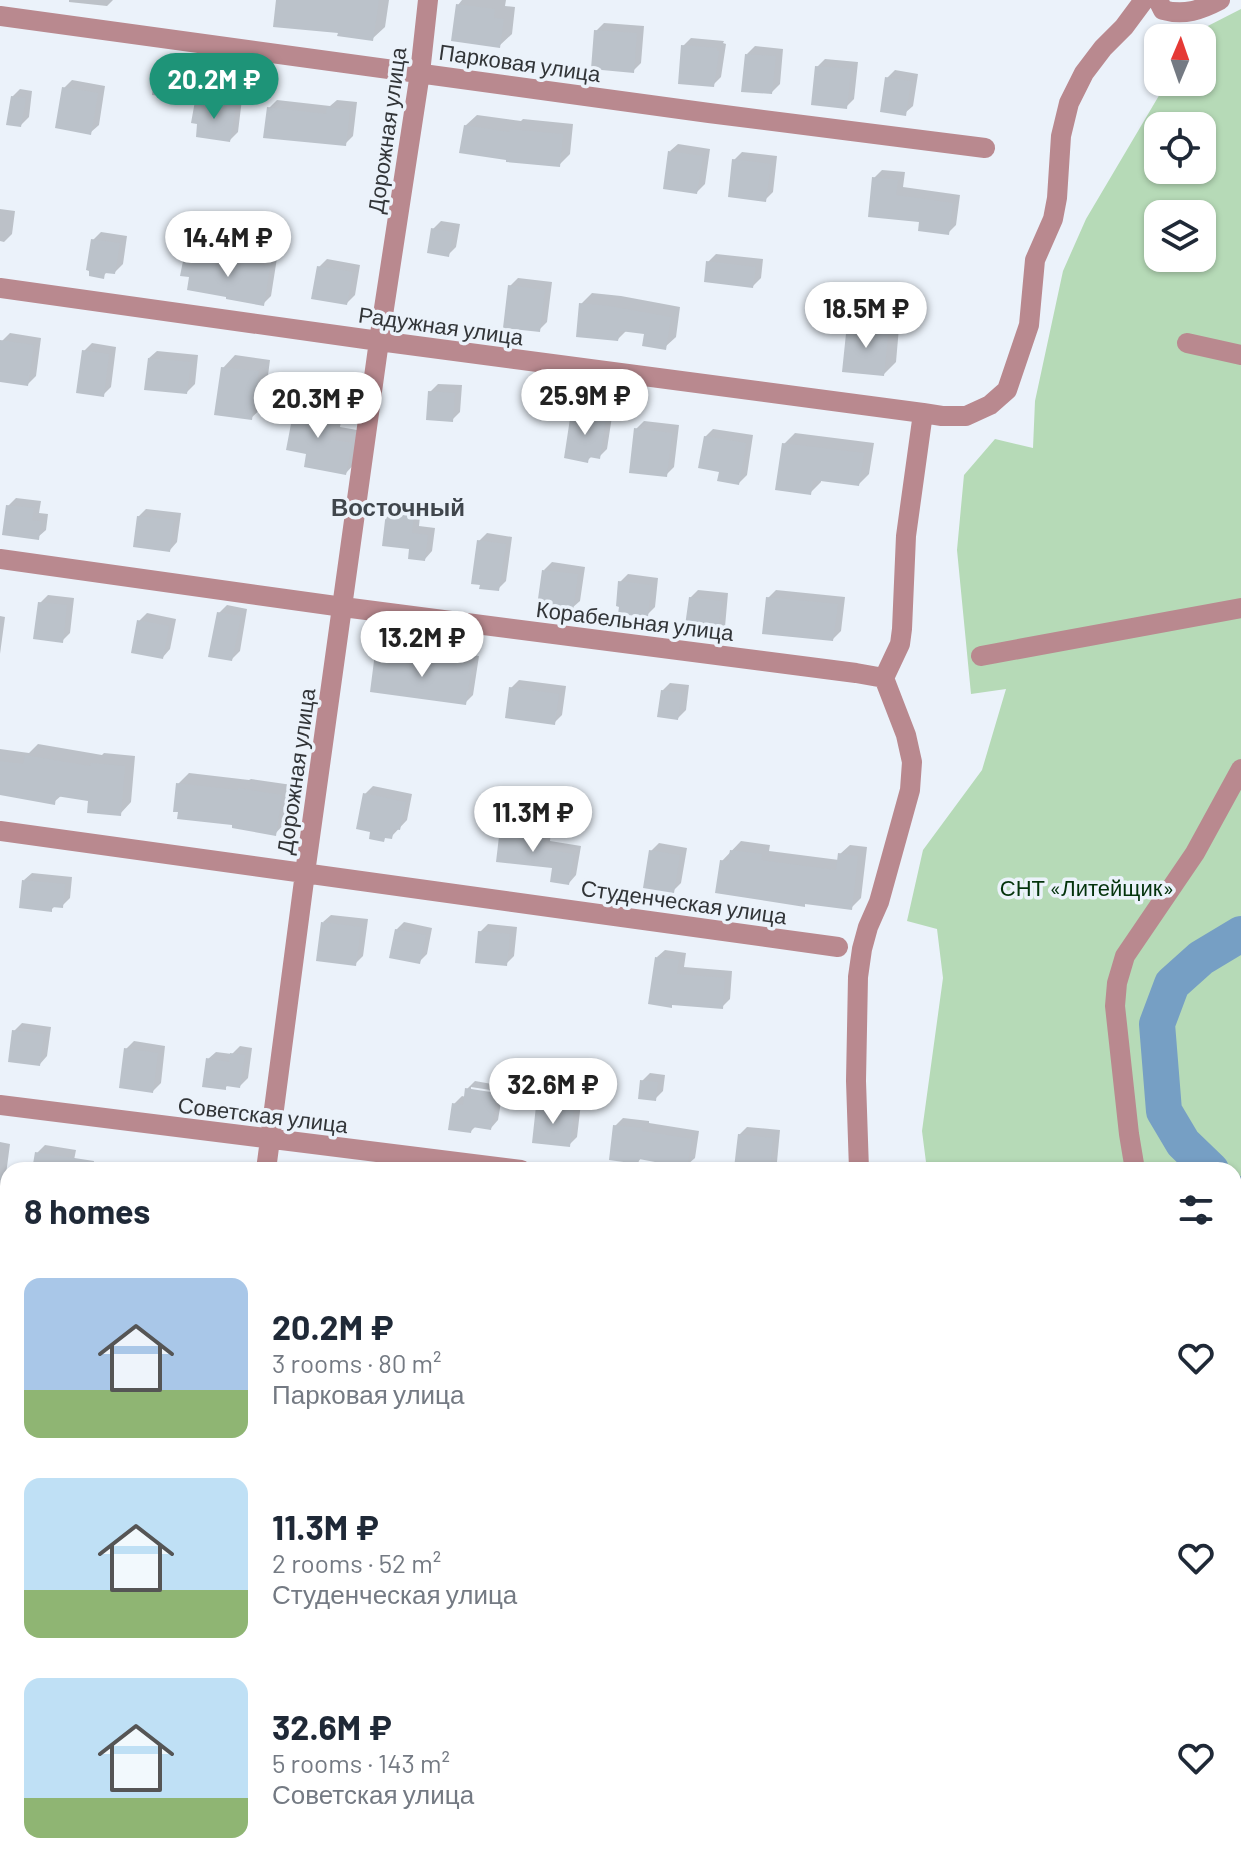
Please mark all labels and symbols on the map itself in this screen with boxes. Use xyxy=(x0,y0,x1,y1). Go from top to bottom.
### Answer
north arrow xyxy=(1144,24,1216,96)
street label: Парковая улица xyxy=(437,38,603,87)
street label: Дорожная улица xyxy=(361,44,412,215)
pin: 20.2M ₽ xyxy=(140,53,288,121)
pin: 14.4M ₽ xyxy=(154,211,302,279)
pin: 18.5M ₽ xyxy=(792,282,940,350)
street label: Радужная улица xyxy=(357,301,526,351)
pin: 25.9M ₽ xyxy=(511,369,659,437)
pin: 20.3M ₽ xyxy=(244,372,392,440)
district label: Восточный xyxy=(331,492,465,521)
street label: Корабельная улица xyxy=(535,595,736,646)
pin: 13.2M ₽ xyxy=(348,611,496,679)
street label: Дорожная улица xyxy=(270,685,321,856)
pin: 11.3M ₽ xyxy=(459,786,607,854)
street label: Студенческая улица xyxy=(579,874,789,929)
park label: СНТ «Литейщик» xyxy=(1000,874,1174,901)
pin: 32.6M ₽ xyxy=(479,1058,627,1126)
street label: Советская улица xyxy=(176,1091,350,1138)

